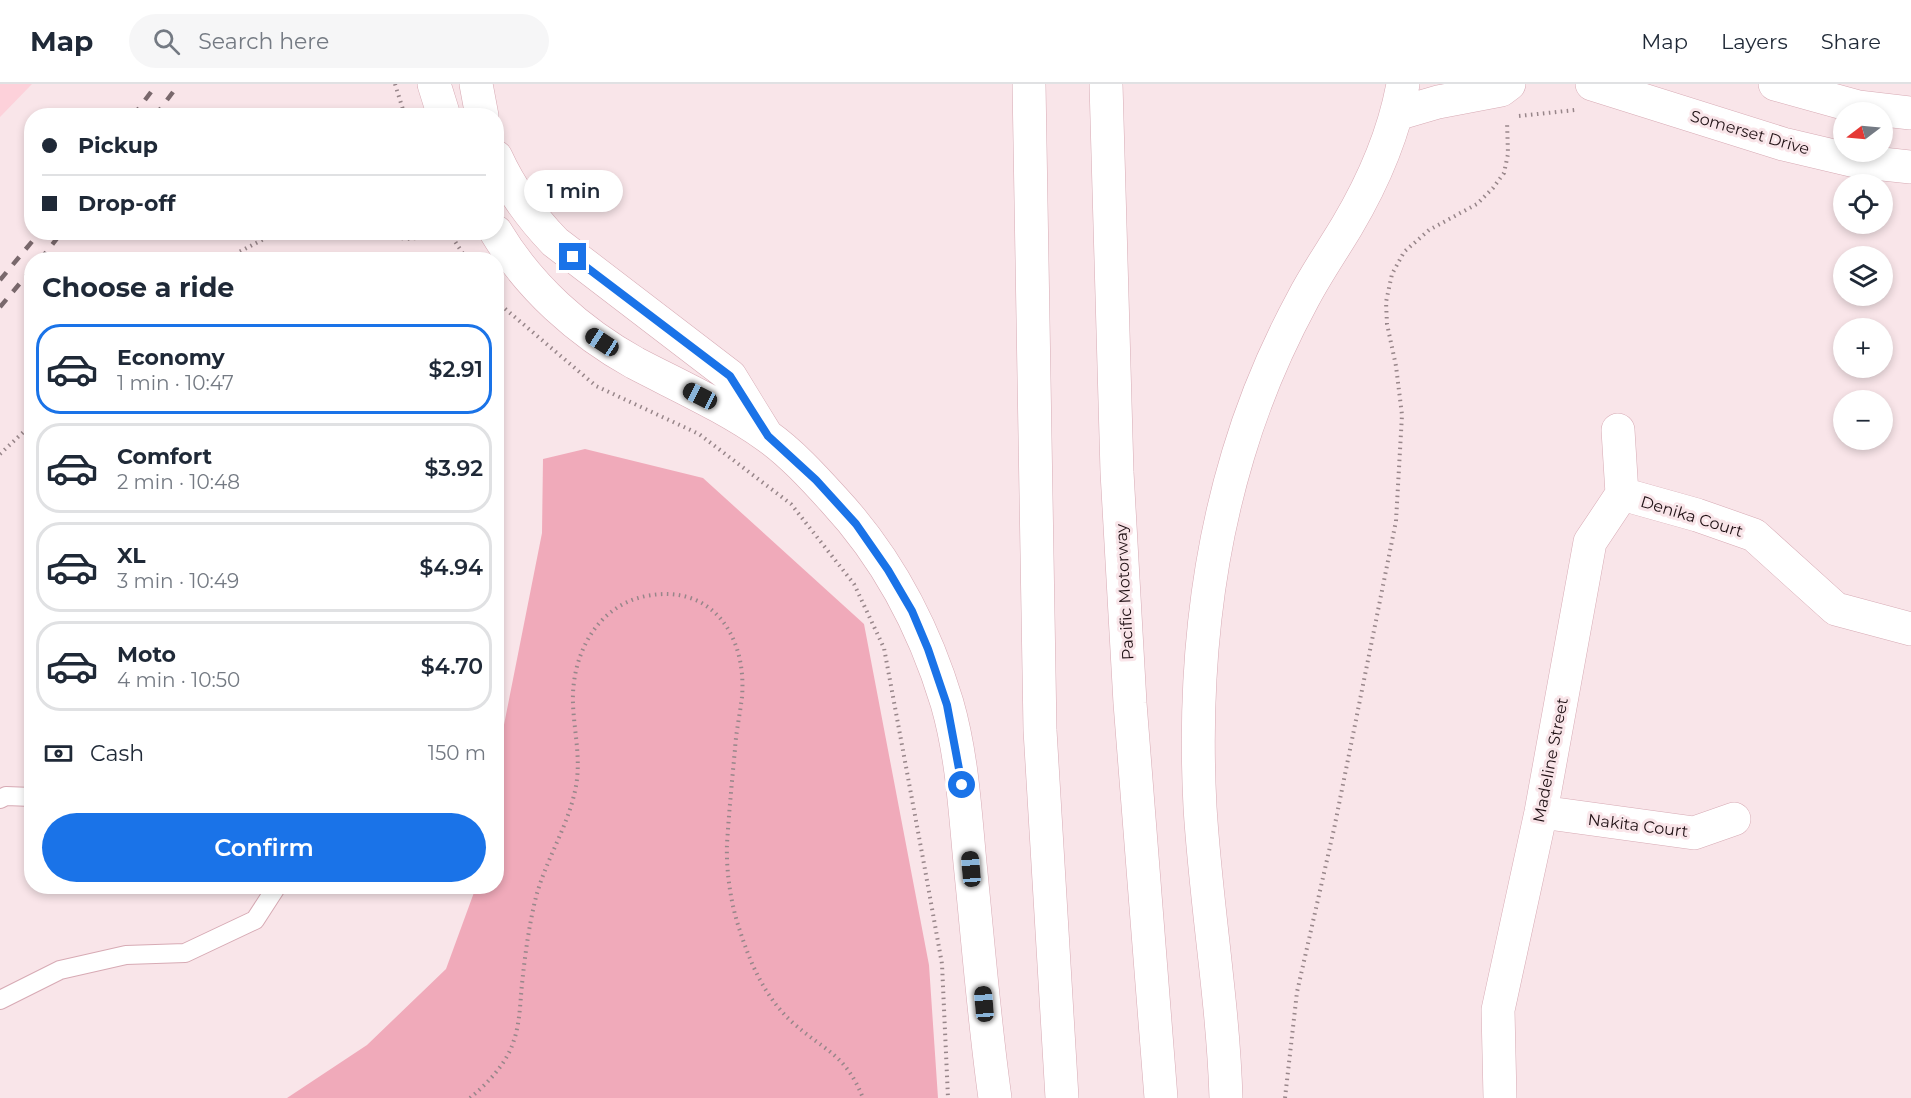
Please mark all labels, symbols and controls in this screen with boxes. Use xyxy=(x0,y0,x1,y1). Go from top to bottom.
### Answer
search box xyxy=(129,14,549,68)
text: Map xyxy=(30,24,93,58)
icon: search xyxy=(150,25,183,58)
text: Search here xyxy=(198,28,329,55)
text: Map xyxy=(1641,29,1688,54)
text: Layers xyxy=(1721,29,1788,54)
text: Share xyxy=(1821,29,1881,54)
north arrow xyxy=(1833,102,1893,162)
map controls xyxy=(1833,102,1893,450)
street label: Somerset Drive xyxy=(1688,106,1812,159)
text: Pickup xyxy=(78,132,158,159)
callout: 1 min xyxy=(524,170,622,212)
button: locate xyxy=(1833,174,1893,234)
text: 1 min xyxy=(547,179,600,203)
text: Drop-off xyxy=(78,190,176,217)
route end xyxy=(559,243,586,270)
button: layers xyxy=(1833,246,1893,306)
text: Choose a ride xyxy=(42,271,234,304)
button: + xyxy=(1833,318,1893,378)
car xyxy=(582,325,622,359)
icon: car xyxy=(45,342,99,396)
text: Economy xyxy=(117,344,225,371)
text: $2.91 xyxy=(429,356,483,383)
text: 1 min · 10:47 xyxy=(117,371,234,395)
car xyxy=(680,380,720,412)
button: − xyxy=(1833,390,1893,450)
icon: car xyxy=(45,441,99,495)
text: Comfort xyxy=(117,443,212,470)
text: $3.92 xyxy=(425,455,483,482)
text: 2 min · 10:48 xyxy=(117,470,240,494)
street label: Denika Court xyxy=(1638,492,1746,541)
street label: Pacific Motorway xyxy=(1111,523,1138,661)
icon: car xyxy=(45,540,99,594)
text: XL xyxy=(117,542,146,569)
text: $4.94 xyxy=(419,554,483,581)
text: 3 min · 10:49 xyxy=(117,569,239,593)
icon: car xyxy=(45,639,99,693)
text: Moto xyxy=(117,641,176,668)
text: $4.70 xyxy=(421,653,483,680)
text: 4 min · 10:50 xyxy=(117,668,240,692)
street label: Madeline Street xyxy=(1529,696,1572,824)
icon: cash xyxy=(42,737,75,770)
text: Cash xyxy=(90,740,144,767)
text: 150 m xyxy=(428,741,486,765)
route start xyxy=(948,771,975,798)
street label: Nakita Court xyxy=(1587,810,1690,841)
button: Confirm xyxy=(42,813,486,882)
car xyxy=(960,850,982,888)
car xyxy=(973,985,995,1023)

